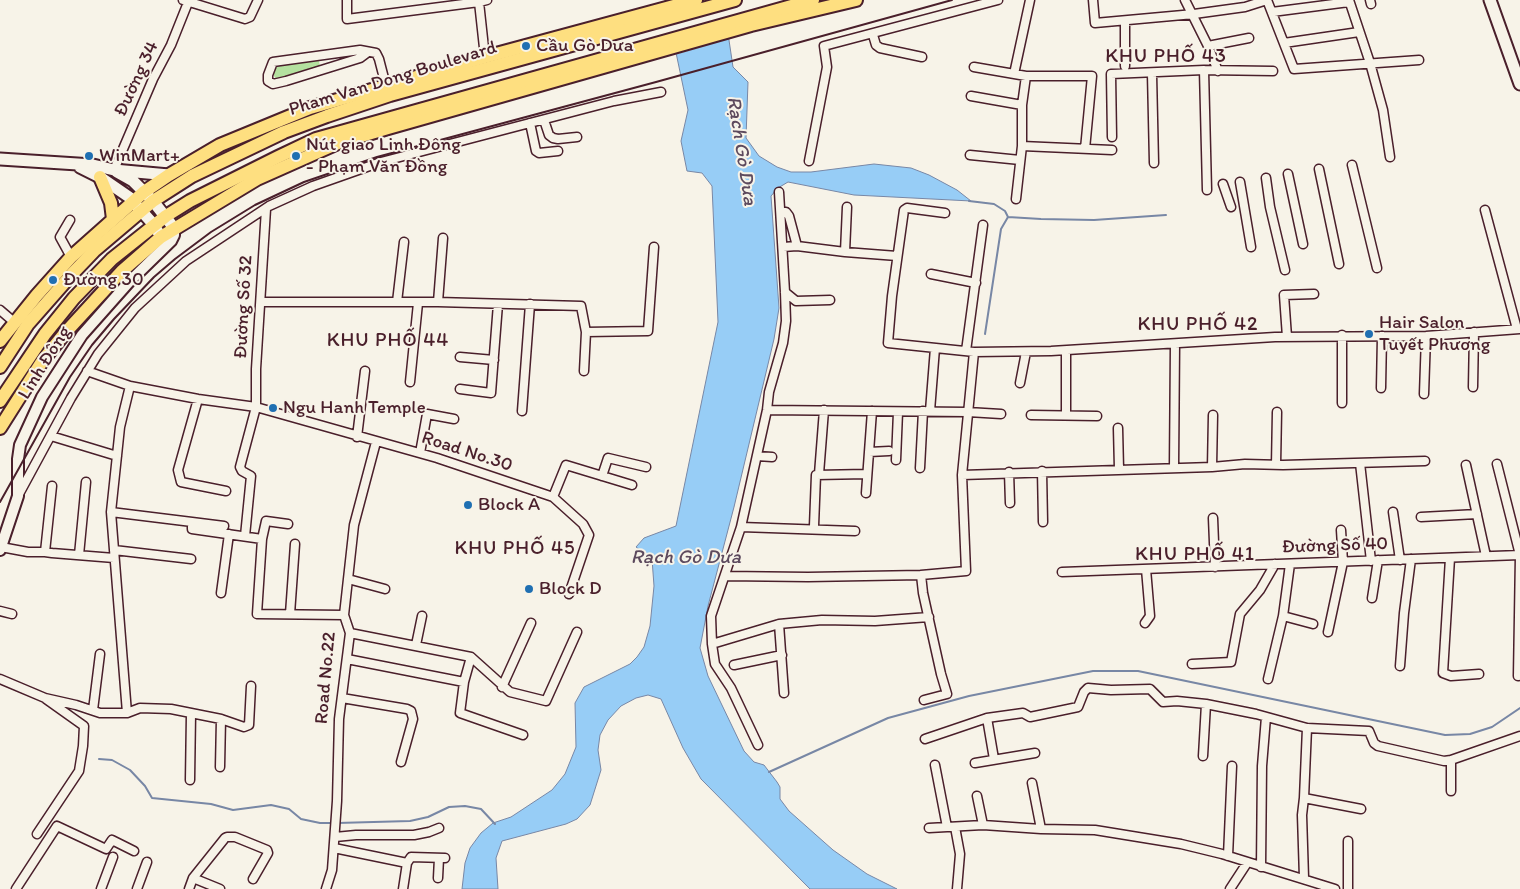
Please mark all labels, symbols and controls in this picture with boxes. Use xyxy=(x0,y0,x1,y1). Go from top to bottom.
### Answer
place label: Cầu Gò Dưa xyxy=(536,35,634,57)
street label: Pham Van Dong Boulevard xyxy=(286,36,500,122)
street label: Đường 34 xyxy=(110,38,164,120)
marker: Cầu Gò Dưa xyxy=(520,40,532,52)
district label: KHU PHỐ 43 xyxy=(1104,45,1228,69)
water label: Rạch Gò Dưa xyxy=(720,95,762,207)
place label: Nút giao Linh Đông - Phạm Văn Đồng xyxy=(306,134,461,178)
place label: WinMart+ xyxy=(99,145,180,167)
marker: WinMart+ xyxy=(83,150,95,162)
marker: Nút giao Linh Đông - Phạm Văn Đồng xyxy=(290,150,302,162)
street label: Đường Số 32 xyxy=(230,255,258,359)
place label: Đường 30 xyxy=(63,269,144,291)
marker: Đường 30 xyxy=(47,274,59,286)
place label: Hair Salon Tuyết Phương xyxy=(1379,312,1490,356)
district label: KHU PHỐ 42 xyxy=(1136,313,1260,337)
street label: Linh Đông xyxy=(14,322,76,404)
marker: Hair Salon Tuyết Phương xyxy=(1363,328,1375,340)
district label: KHU PHỐ 44 xyxy=(325,329,451,353)
place label: Ngu Hanh Temple xyxy=(283,397,426,419)
marker: Ngu Hanh Temple xyxy=(267,402,279,414)
street label: Road No.30 xyxy=(419,427,515,477)
place label: Block A xyxy=(478,494,540,516)
marker: Block A xyxy=(462,499,474,511)
street label: Đường Số 40 xyxy=(1281,533,1389,559)
district label: KHU PHỐ 45 xyxy=(453,537,577,561)
district label: KHU PHỐ 41 xyxy=(1134,543,1256,567)
water label: Rạch Gò Dưa xyxy=(631,546,741,570)
place label: Block D xyxy=(539,578,602,600)
marker: Block D xyxy=(523,583,535,595)
street label: Road No.22 xyxy=(311,631,341,725)

